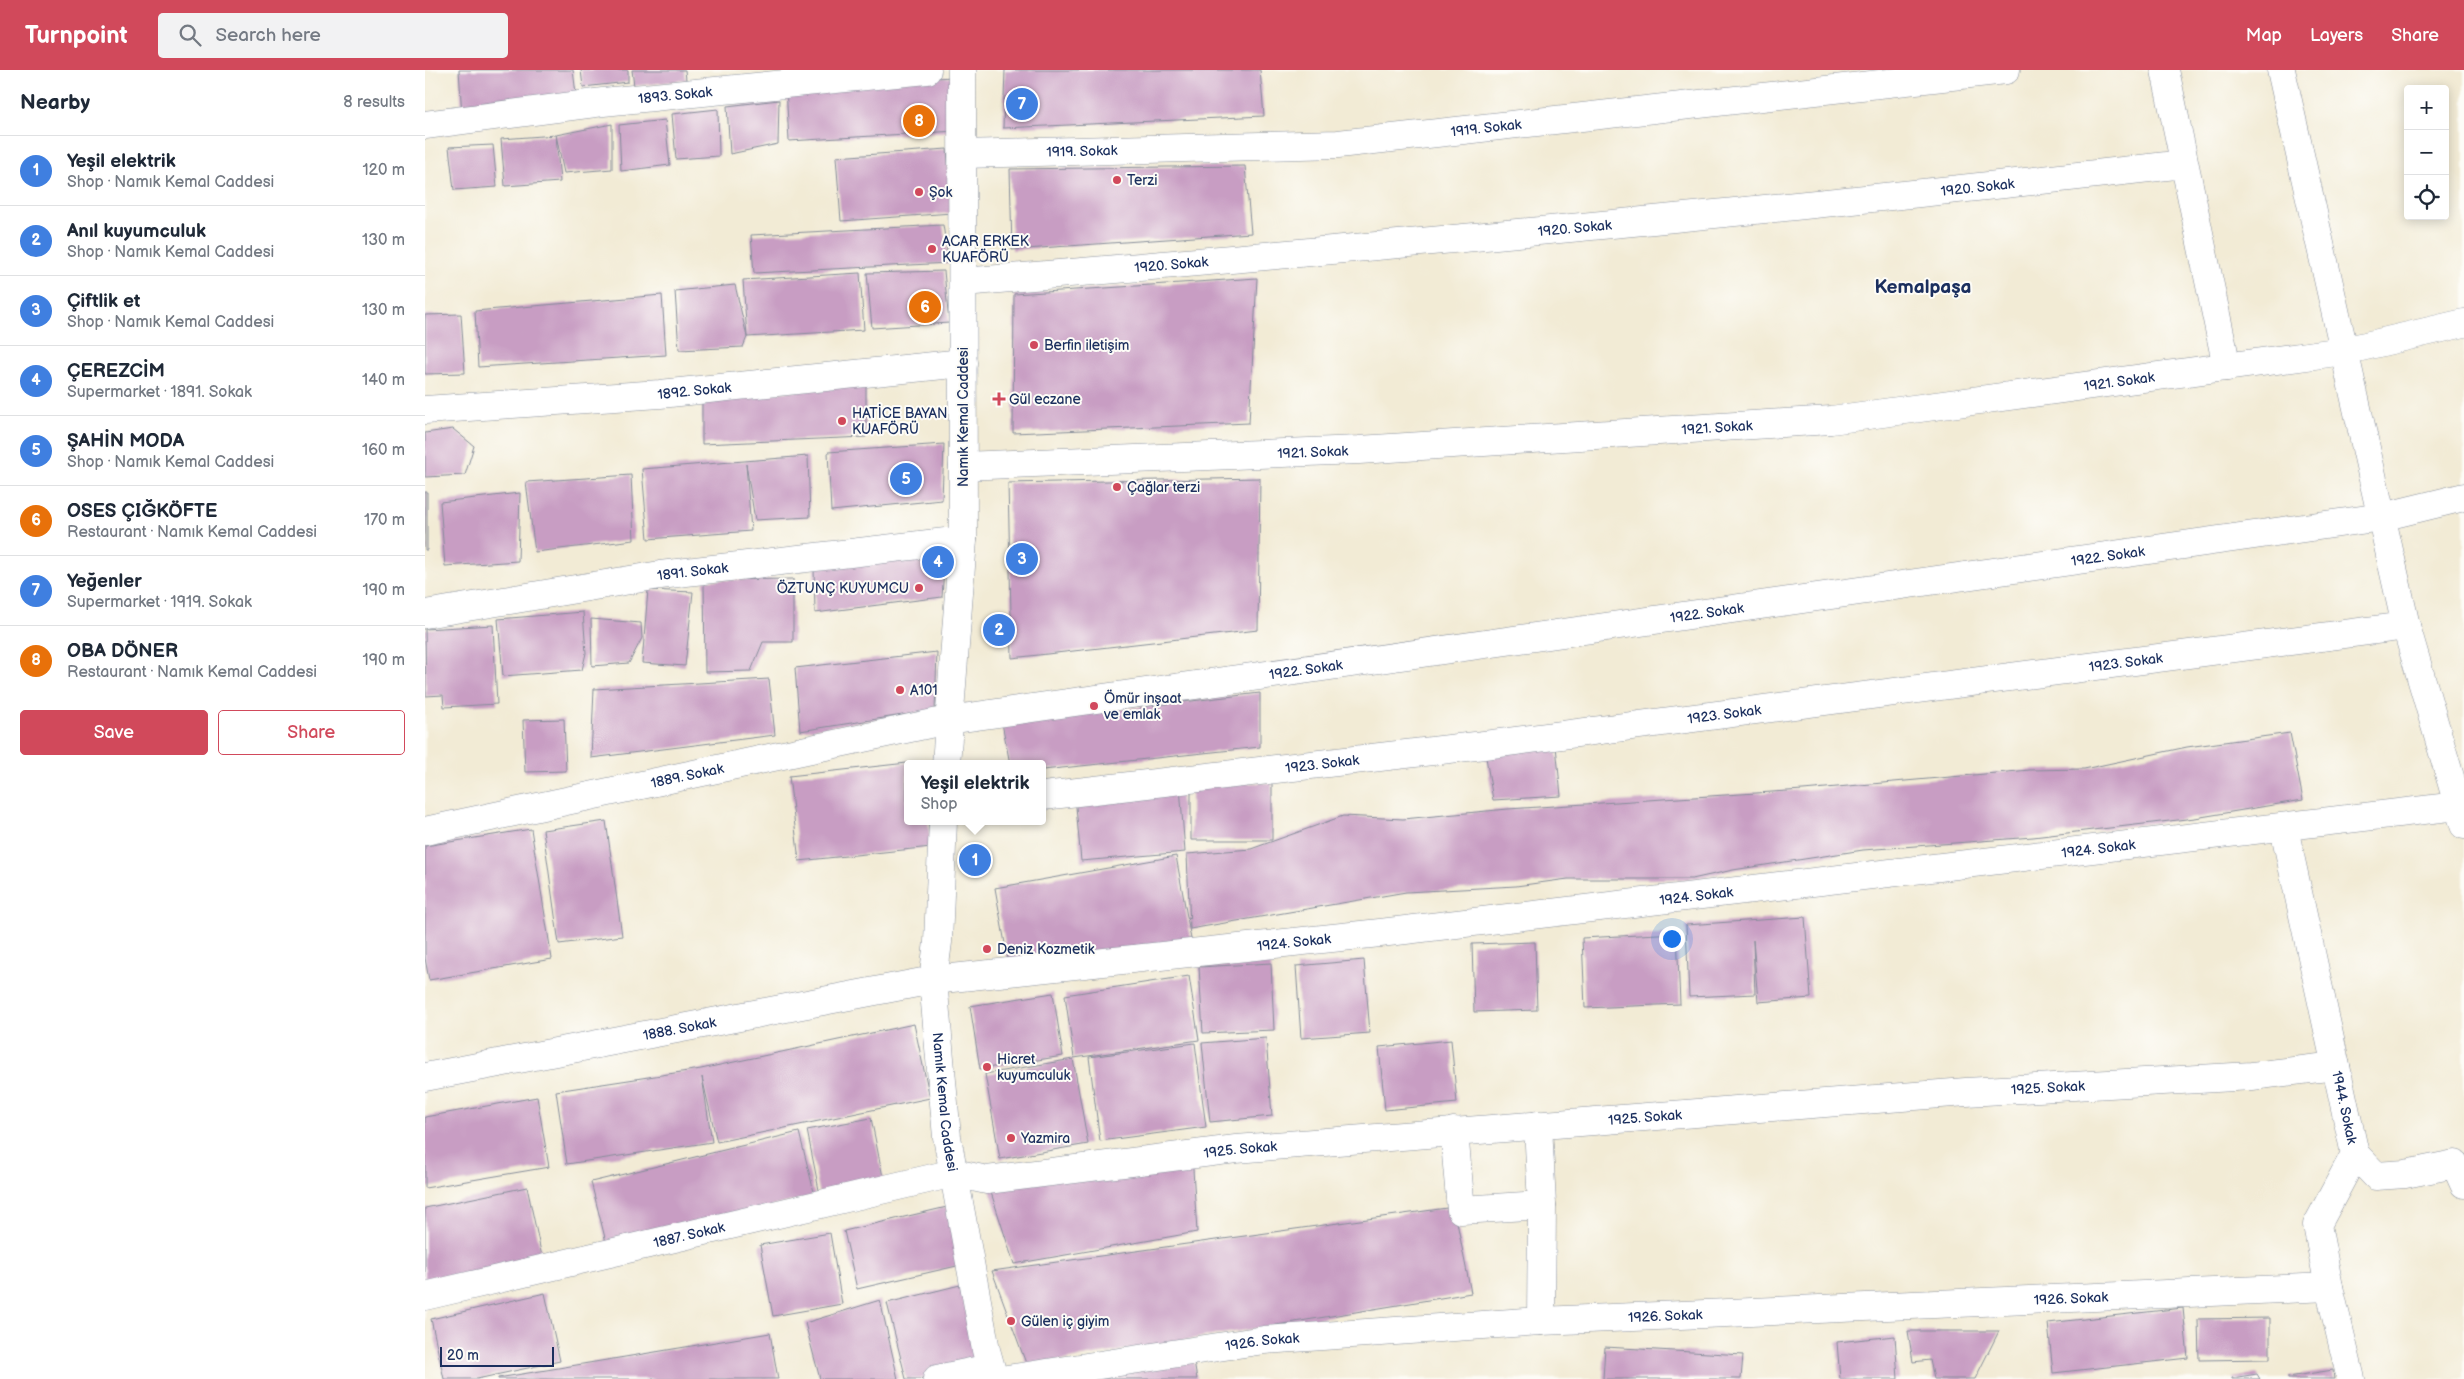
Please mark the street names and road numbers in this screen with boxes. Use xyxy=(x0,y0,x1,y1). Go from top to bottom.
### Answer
street label: 1893. Sokak xyxy=(637,83,713,107)
street label: 1919. Sokak xyxy=(1450,115,1522,140)
street label: 1919. Sokak xyxy=(1046,141,1118,160)
street label: 1920. Sokak xyxy=(1940,175,2015,199)
street label: 1920. Sokak xyxy=(1537,216,1612,240)
street label: 1920. Sokak xyxy=(1134,253,1209,276)
street label: Namık Kemal Caddesi xyxy=(955,347,972,487)
street label: 1921. Sokak xyxy=(2083,368,2156,394)
street label: 1892. Sokak xyxy=(657,378,732,403)
street label: 1921. Sokak xyxy=(1681,417,1753,438)
street label: 1921. Sokak xyxy=(1277,442,1349,462)
street label: 1922. Sokak xyxy=(2070,542,2146,569)
street label: 1891. Sokak xyxy=(656,559,729,584)
street label: 1922. Sokak xyxy=(1669,599,1745,626)
street label: 1923. Sokak xyxy=(2088,649,2164,675)
street label: 1922. Sokak xyxy=(1268,656,1344,683)
street label: 1923. Sokak xyxy=(1686,701,1762,727)
street label: 1923. Sokak xyxy=(1284,751,1360,776)
street label: 1889. Sokak xyxy=(649,759,725,791)
street label: 1924. Sokak xyxy=(2061,836,2136,861)
street label: 1924. Sokak xyxy=(1658,883,1734,909)
street label: 1924. Sokak xyxy=(1256,930,1332,954)
street label: 1888. Sokak xyxy=(641,1013,717,1044)
street label: Namık Kemal Caddesi xyxy=(929,1032,962,1173)
street label: 1944. Sokak xyxy=(2329,1069,2361,1146)
street label: 1925. Sokak xyxy=(2011,1077,2085,1098)
street label: 1925. Sokak xyxy=(1607,1106,1683,1128)
street label: 1925. Sokak xyxy=(1202,1137,1278,1161)
street label: 1887. Sokak xyxy=(652,1218,726,1251)
street label: 1926. Sokak xyxy=(2033,1288,2109,1308)
street label: 1926. Sokak xyxy=(1628,1306,1703,1326)
street label: 1926. Sokak xyxy=(1224,1329,1300,1354)

